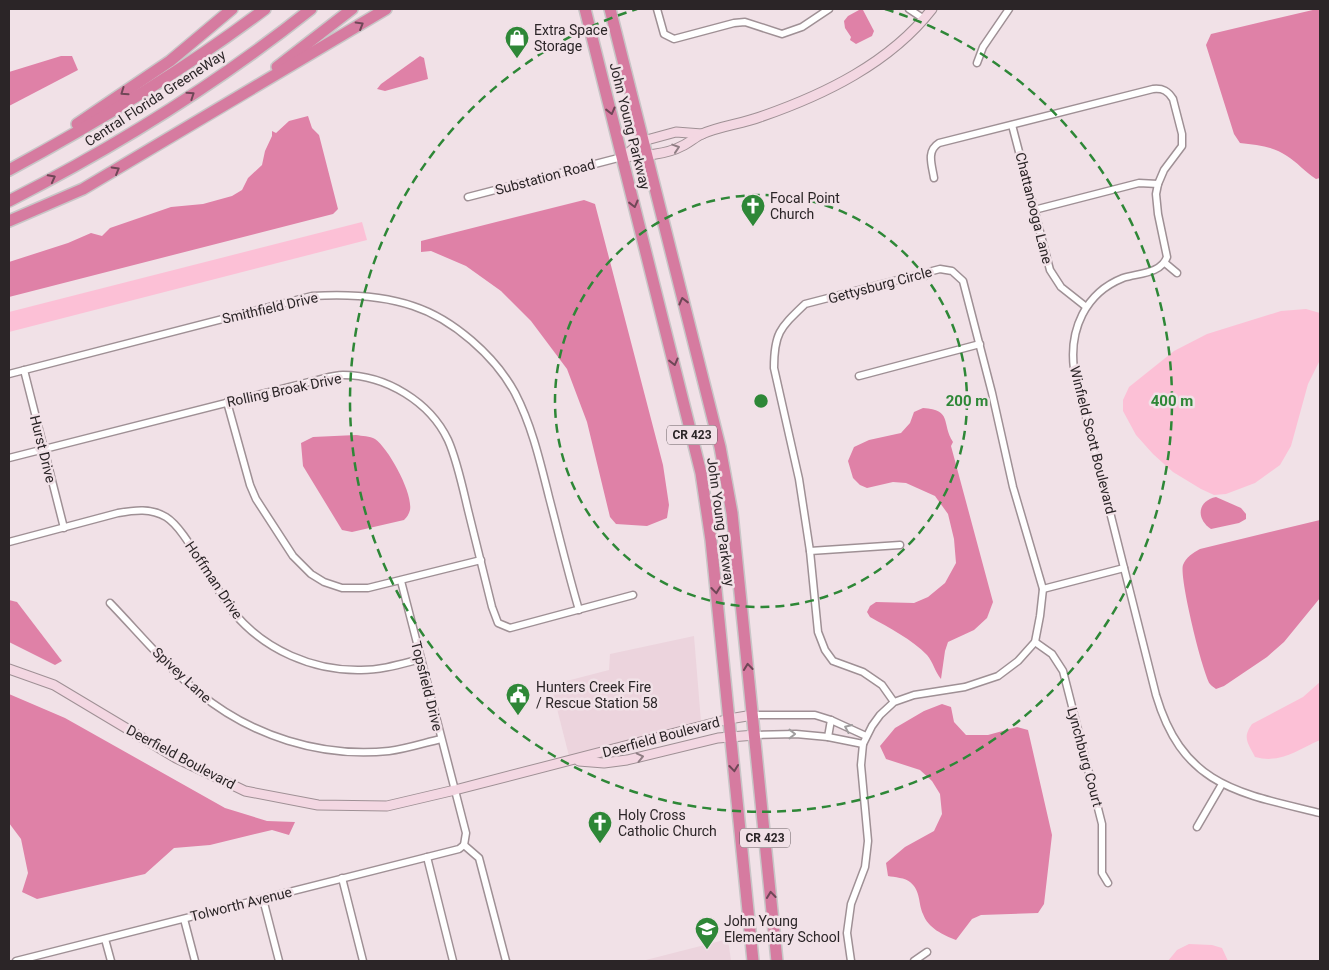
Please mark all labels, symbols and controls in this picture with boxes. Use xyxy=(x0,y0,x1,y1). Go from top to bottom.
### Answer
one-way arrow xyxy=(355,22,364,32)
place label: Extra Space Storage xyxy=(534,22,608,54)
shop icon: Extra Space Storage xyxy=(504,25,530,59)
street label: Central Florida GreeneWay xyxy=(82,46,229,150)
street label: John Young Parkway xyxy=(606,61,654,191)
one-way arrow xyxy=(121,86,130,95)
one-way arrow xyxy=(185,92,195,101)
one-way arrow xyxy=(605,107,616,116)
one-way arrow xyxy=(671,144,679,154)
street label: Chattanooga Lane xyxy=(1012,151,1056,265)
street label: Substation Road xyxy=(493,156,597,198)
one-way arrow xyxy=(111,167,120,177)
one-way arrow xyxy=(47,174,56,184)
place label: Focal Point Church xyxy=(770,190,840,222)
church icon: Focal Point Church xyxy=(740,193,766,227)
one-way arrow xyxy=(629,200,639,208)
street label: Gettysburg Circle xyxy=(826,263,934,307)
street label: Smithfield Drive xyxy=(221,289,319,327)
one-way arrow xyxy=(678,296,689,305)
one-way arrow xyxy=(668,358,679,367)
street label: Winfield Scott Boulevard xyxy=(1067,364,1119,516)
street label: Rolling Broak Drive xyxy=(225,370,343,410)
centre of rings xyxy=(752,392,770,410)
text: 200 m xyxy=(946,392,988,410)
text: 400 m xyxy=(1151,392,1193,410)
street label: Hurst Drive xyxy=(27,413,59,485)
road number: CR 423 xyxy=(667,426,717,444)
street label: John Young Parkway xyxy=(704,456,738,588)
street label: Hoffman Drive xyxy=(182,538,246,622)
one-way arrow xyxy=(711,587,722,595)
street label: Topsfield Drive xyxy=(408,639,446,733)
street label: Spivey Lane xyxy=(149,644,215,706)
one-way arrow xyxy=(743,663,754,671)
place label: Hunters Creek Fire / Rescue Station 58 xyxy=(536,679,658,711)
public building icon: Hunters Creek Fire / Rescue Station 58 xyxy=(505,682,531,716)
street label: Lynchburg Court xyxy=(1064,706,1106,809)
street label: Deerfield Boulevard xyxy=(601,714,721,760)
street label: Deerfield Boulevard xyxy=(124,722,238,792)
one-way arrow xyxy=(844,724,853,735)
one-way arrow xyxy=(788,729,796,739)
one-way arrow xyxy=(635,752,644,763)
one-way arrow xyxy=(729,764,740,772)
place label: Holy Cross Catholic Church xyxy=(618,807,717,839)
church icon: Holy Cross Catholic Church xyxy=(587,810,613,844)
road number: CR 423 xyxy=(740,828,790,848)
street label: Tolworth Avenue xyxy=(189,884,293,924)
one-way arrow xyxy=(765,891,776,899)
place label: John Young Elementary School xyxy=(724,913,840,945)
school or university icon: John Young Elementary School xyxy=(694,916,720,950)

